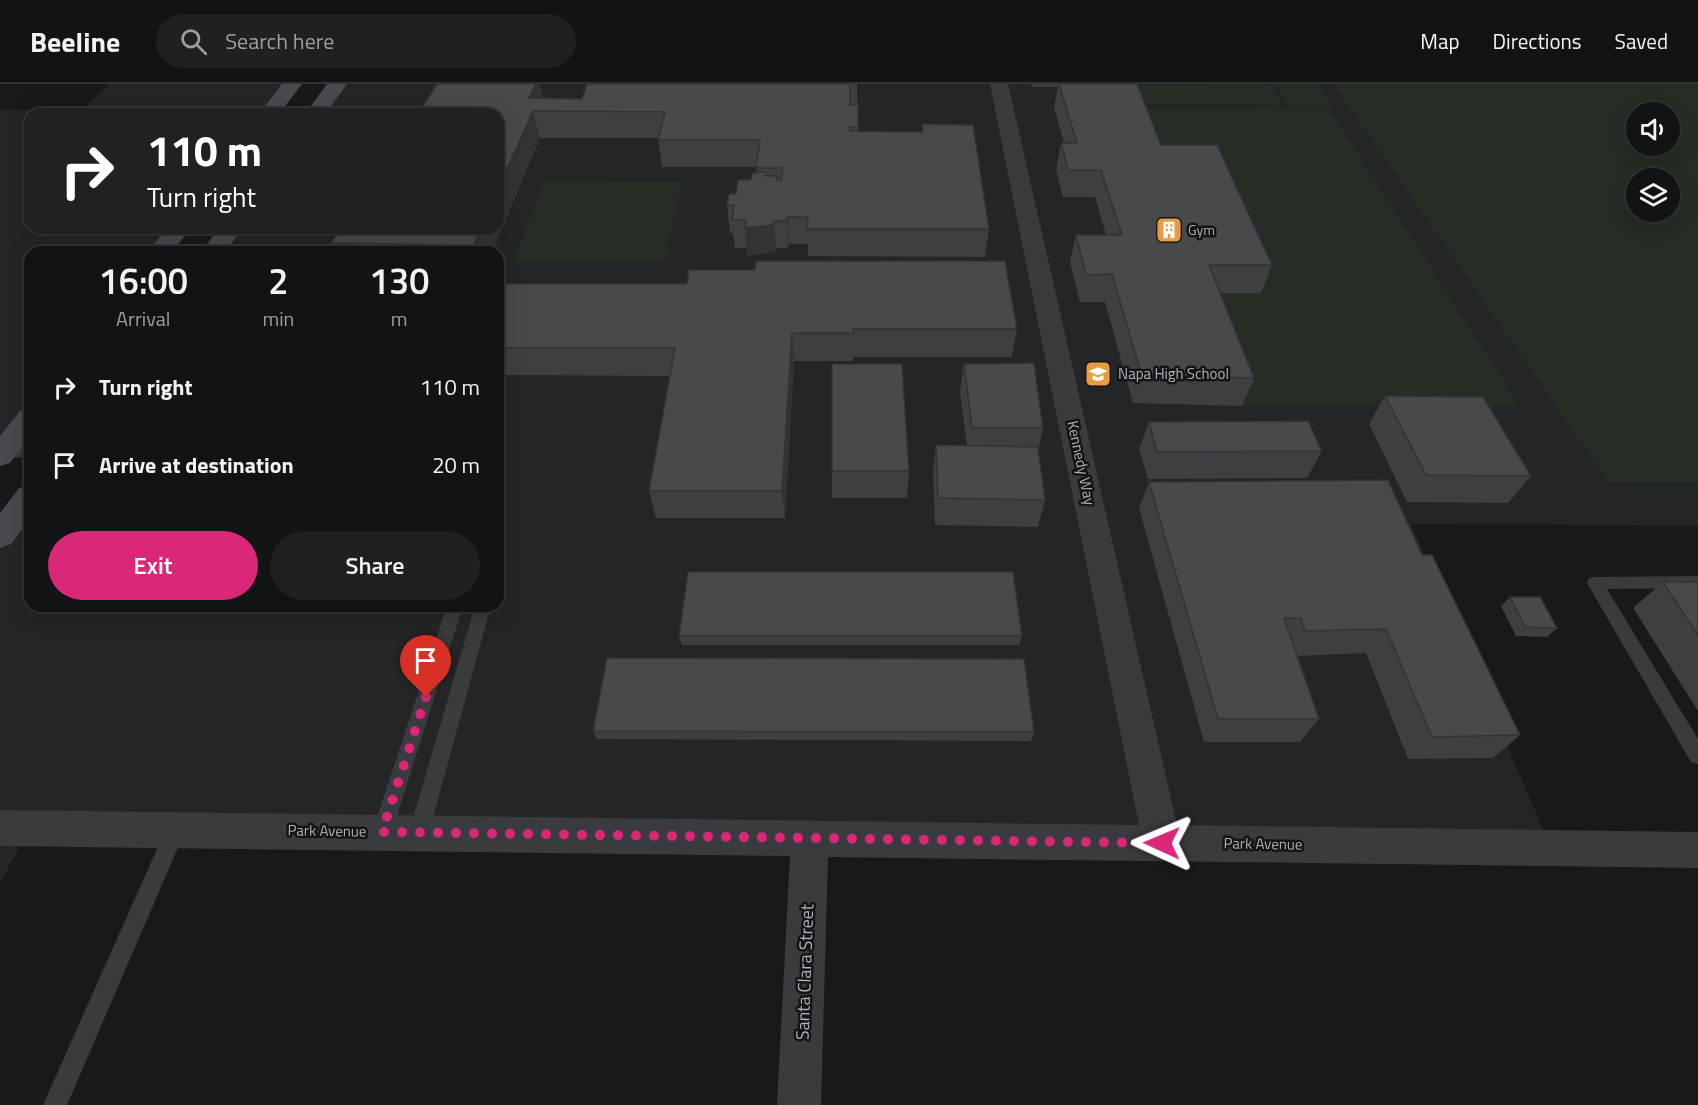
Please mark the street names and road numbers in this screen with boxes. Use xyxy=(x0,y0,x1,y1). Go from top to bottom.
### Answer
street label: Kennedy Way xyxy=(1061,419,1102,507)
street label: Park Avenue xyxy=(287,818,367,843)
street label: Park Avenue xyxy=(1223,831,1303,856)
street label: Santa Clara Street xyxy=(789,903,820,1041)

